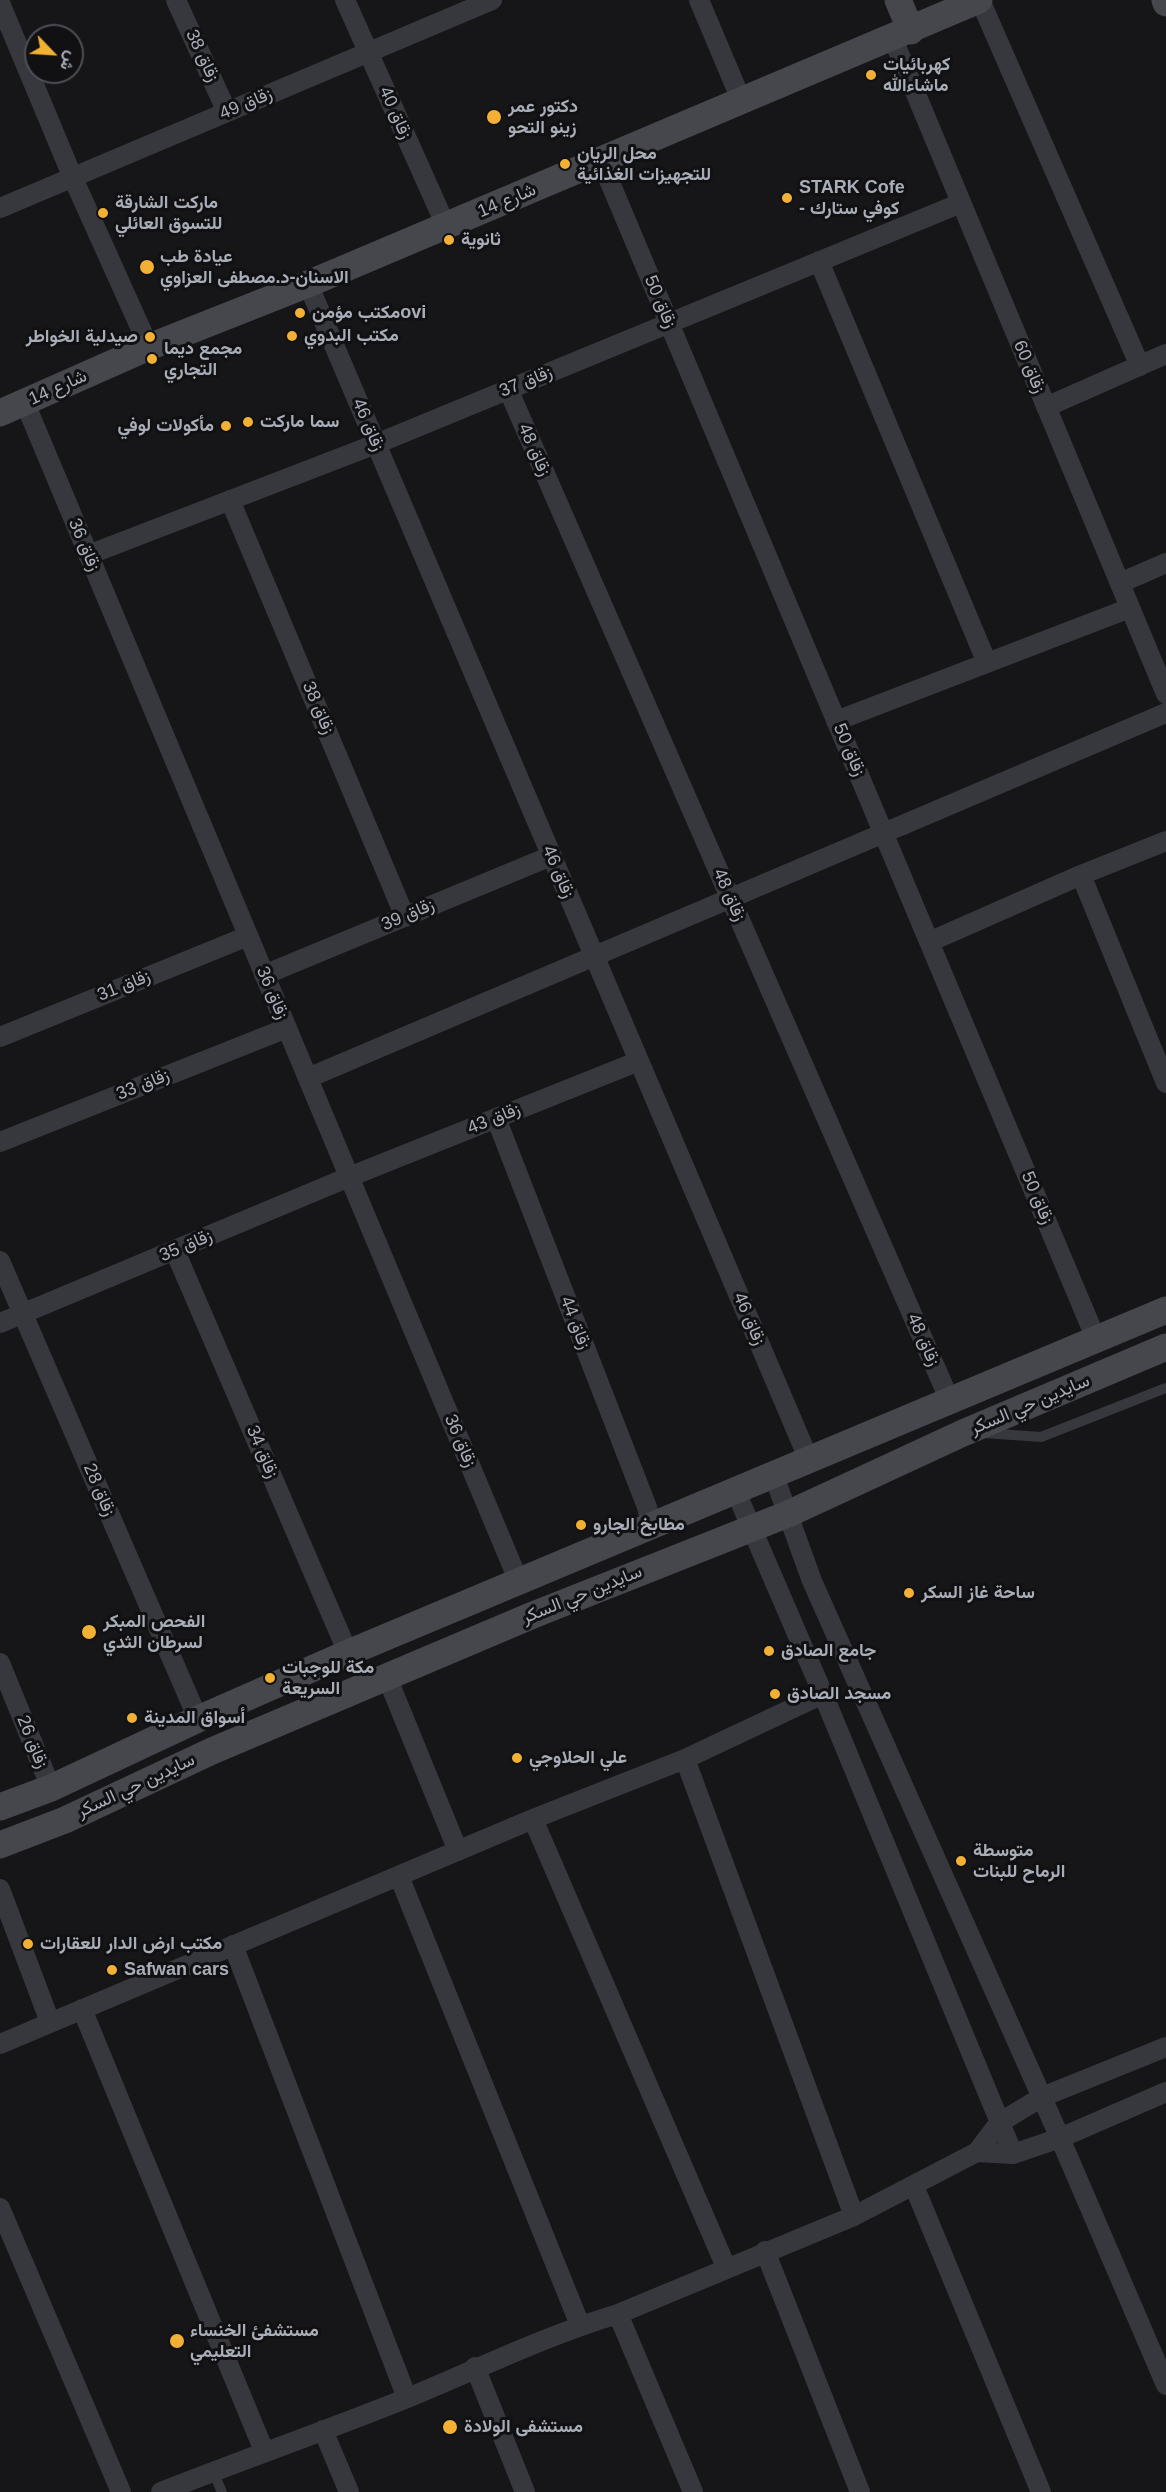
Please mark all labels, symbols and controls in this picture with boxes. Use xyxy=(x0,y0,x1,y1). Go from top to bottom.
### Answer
north arrow xyxy=(24,24,84,84)
street label: زقاق 38 xyxy=(181,26,223,86)
text: ش xyxy=(57,49,81,73)
place label: كهربائيات ماشاءالله xyxy=(883,54,951,97)
marker: كهربائيات ماشاءالله xyxy=(864,68,878,82)
street label: زقاق 49 xyxy=(216,83,276,125)
street label: زقاق 40 xyxy=(374,83,416,143)
place label: دكتور عمر زينو التحو xyxy=(508,96,578,138)
marker: دكتور عمر زينو التحو xyxy=(485,108,503,126)
place label: محل الريان للتجهيزات الغذائية xyxy=(577,143,711,186)
marker: محل الريان للتجهيزات الغذائية xyxy=(558,157,572,171)
place label: STARK Cofe - كوفي ستارك xyxy=(799,177,905,219)
street label: شارع 14 xyxy=(475,179,539,223)
marker: STARK Cofe - كوفي ستارك xyxy=(780,191,794,205)
place label: ماركت الشارقة للتسوق العائلي xyxy=(115,192,222,234)
marker: ماركت الشارقة للتسوق العائلي xyxy=(96,206,110,220)
place label: ثانوية xyxy=(461,229,501,251)
marker: ثانوية xyxy=(442,233,456,247)
place label: عيادة طب الاسنان-د.مصطفى العزاوي xyxy=(160,246,349,288)
marker: عيادة طب الاسنان-د.مصطفى العزاوي xyxy=(138,258,156,276)
street label: زقاق 50 xyxy=(639,272,681,332)
place label: مكتب مؤمنovi xyxy=(312,302,426,324)
marker: مكتب مؤمنovi xyxy=(293,306,307,320)
place label: مكتب البدوي xyxy=(304,325,399,347)
place label: صيدلية الخواطر xyxy=(26,326,138,348)
marker: مكتب البدوي xyxy=(285,329,299,343)
marker: صيدلية الخواطر xyxy=(143,330,157,344)
street label: زقاق 60 xyxy=(1008,337,1050,397)
place label: مجمع ديما التجاري xyxy=(164,338,242,380)
marker: مجمع ديما التجاري xyxy=(145,352,159,366)
street label: زقاق 37 xyxy=(496,362,556,402)
street label: شارع 14 xyxy=(26,366,90,410)
street label: زقاق 46 xyxy=(347,395,389,455)
place label: سما ماركت xyxy=(260,411,339,433)
place label: مأكولات لوفي xyxy=(117,415,214,437)
marker: سما ماركت xyxy=(241,415,255,429)
marker: مأكولات لوفي xyxy=(219,419,233,433)
street label: زقاق 48 xyxy=(513,420,555,480)
street label: زقاق 36 xyxy=(63,515,105,575)
street label: زقاق 38 xyxy=(297,678,339,738)
street label: زقاق 50 xyxy=(828,720,870,780)
street label: زقاق 46 xyxy=(537,842,579,902)
street label: زقاق 48 xyxy=(708,865,750,925)
street label: زقاق 39 xyxy=(378,894,438,936)
street label: زقاق 36 xyxy=(251,963,293,1023)
street label: زقاق 31 xyxy=(94,966,154,1006)
street label: زقاق 33 xyxy=(113,1065,173,1105)
street label: زقاق 43 xyxy=(464,1099,524,1139)
street label: زقاق 50 xyxy=(1016,1168,1058,1228)
street label: زقاق 35 xyxy=(156,1225,216,1267)
street label: زقاق 46 xyxy=(728,1289,770,1349)
street label: زقاق 44 xyxy=(555,1293,595,1353)
street label: زقاق 48 xyxy=(902,1310,944,1370)
street label: سايدين حي السكر xyxy=(967,1370,1093,1440)
street label: زقاق 36 xyxy=(439,1411,481,1471)
street label: زقاق 34 xyxy=(241,1422,283,1482)
street label: زقاق 28 xyxy=(78,1460,120,1520)
place label: مطابخ الجارو xyxy=(593,1514,685,1536)
marker: مطابخ الجارو xyxy=(574,1518,588,1532)
street label: سايدين حي السكر xyxy=(519,1561,645,1629)
place label: ساحة غاز السكر xyxy=(921,1582,1035,1604)
marker: ساحة غاز السكر xyxy=(902,1586,916,1600)
place label: الفحص المبكر لسرطان الثدي xyxy=(103,1611,205,1654)
marker: الفحص المبكر لسرطان الثدي xyxy=(80,1623,98,1641)
place label: جامع الصادق xyxy=(781,1640,876,1662)
marker: جامع الصادق xyxy=(762,1644,776,1658)
place label: مكة للوجبات السريعة xyxy=(282,1657,374,1700)
marker: مكة للوجبات السريعة xyxy=(263,1671,277,1685)
place label: مسجد الصادق xyxy=(787,1683,891,1705)
marker: مسجد الصادق xyxy=(768,1687,782,1701)
place label: أسواق المدينة xyxy=(144,1707,245,1729)
marker: أسواق المدينة xyxy=(125,1711,139,1725)
street label: زقاق 26 xyxy=(12,1712,52,1772)
place label: علي الحلاوجي xyxy=(529,1747,627,1769)
street label: سايدين حي السكر xyxy=(74,1749,198,1823)
marker: علي الحلاوجي xyxy=(510,1751,524,1765)
place label: متوسطة الرماح للبنات xyxy=(973,1840,1065,1882)
marker: متوسطة الرماح للبنات xyxy=(954,1854,968,1868)
place label: مكتب ارض الدار للعقارات xyxy=(40,1933,222,1955)
marker: مكتب ارض الدار للعقارات xyxy=(21,1937,35,1951)
place label: Safwan cars xyxy=(124,1959,229,1981)
marker: Safwan cars xyxy=(105,1963,119,1977)
place label: مستشفئ الخنساء التعليمي xyxy=(190,2320,319,2362)
marker: مستشفئ الخنساء التعليمي xyxy=(168,2332,186,2350)
place label: مستشفى الولادة xyxy=(464,2416,583,2438)
marker: مستشفى الولادة xyxy=(441,2418,459,2436)

